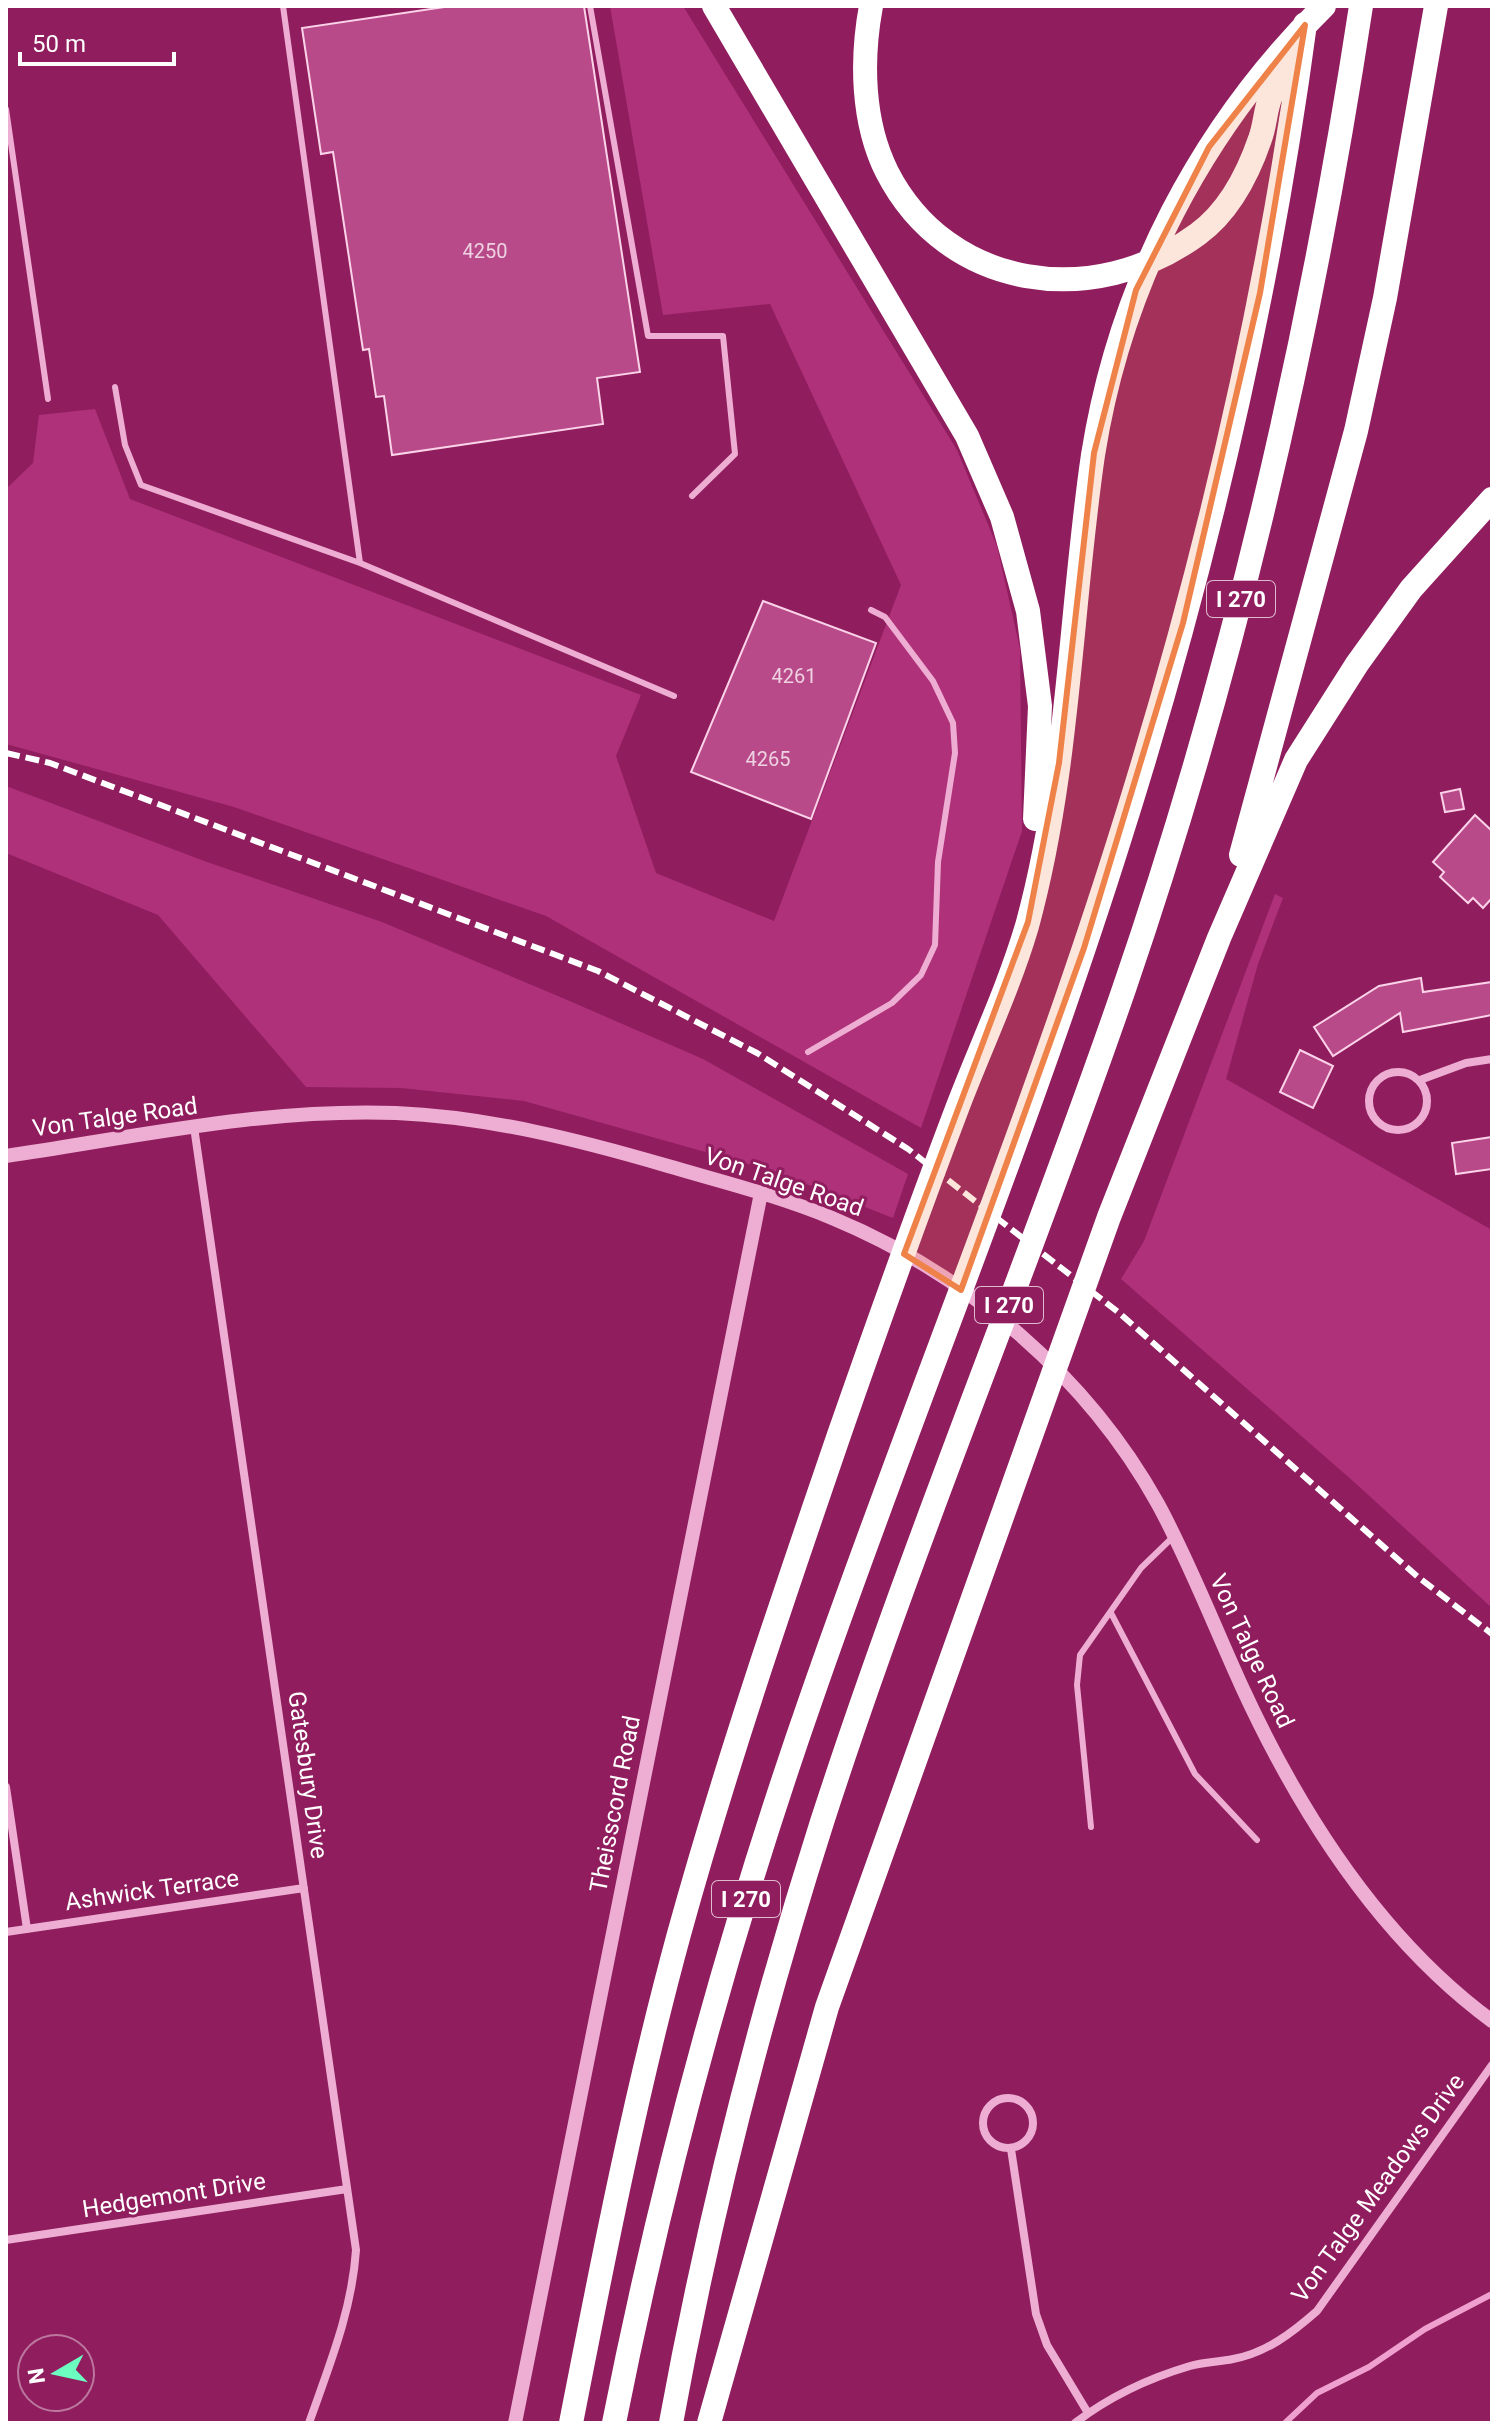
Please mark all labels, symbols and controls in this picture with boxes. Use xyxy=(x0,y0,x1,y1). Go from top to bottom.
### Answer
scale bar xyxy=(20,16,174,66)
text: 50 m xyxy=(32,30,86,58)
house number: 4250 xyxy=(463,239,507,263)
road number: I 270 xyxy=(1207,581,1275,617)
house number: 4261 xyxy=(772,664,816,688)
house number: 4265 xyxy=(746,747,790,771)
street label: Von Talge Road xyxy=(31,1092,199,1142)
street label: Von Talge Road xyxy=(701,1142,867,1222)
road number: I 270 xyxy=(975,1287,1043,1323)
street label: Von Talge Road xyxy=(1204,1570,1300,1732)
street label: Gatesbury Drive xyxy=(282,1690,334,1860)
street label: Theisscord Road xyxy=(584,1713,646,1895)
street label: Ashwick Terrace xyxy=(63,1864,241,1916)
road number: I 270 xyxy=(712,1881,780,1917)
street label: Von Talge Meadows Drive xyxy=(1286,2068,1470,2308)
street label: Hedgemont Drive xyxy=(80,2167,268,2223)
north arrow xyxy=(16,2333,96,2413)
text: N xyxy=(23,2366,50,2386)

